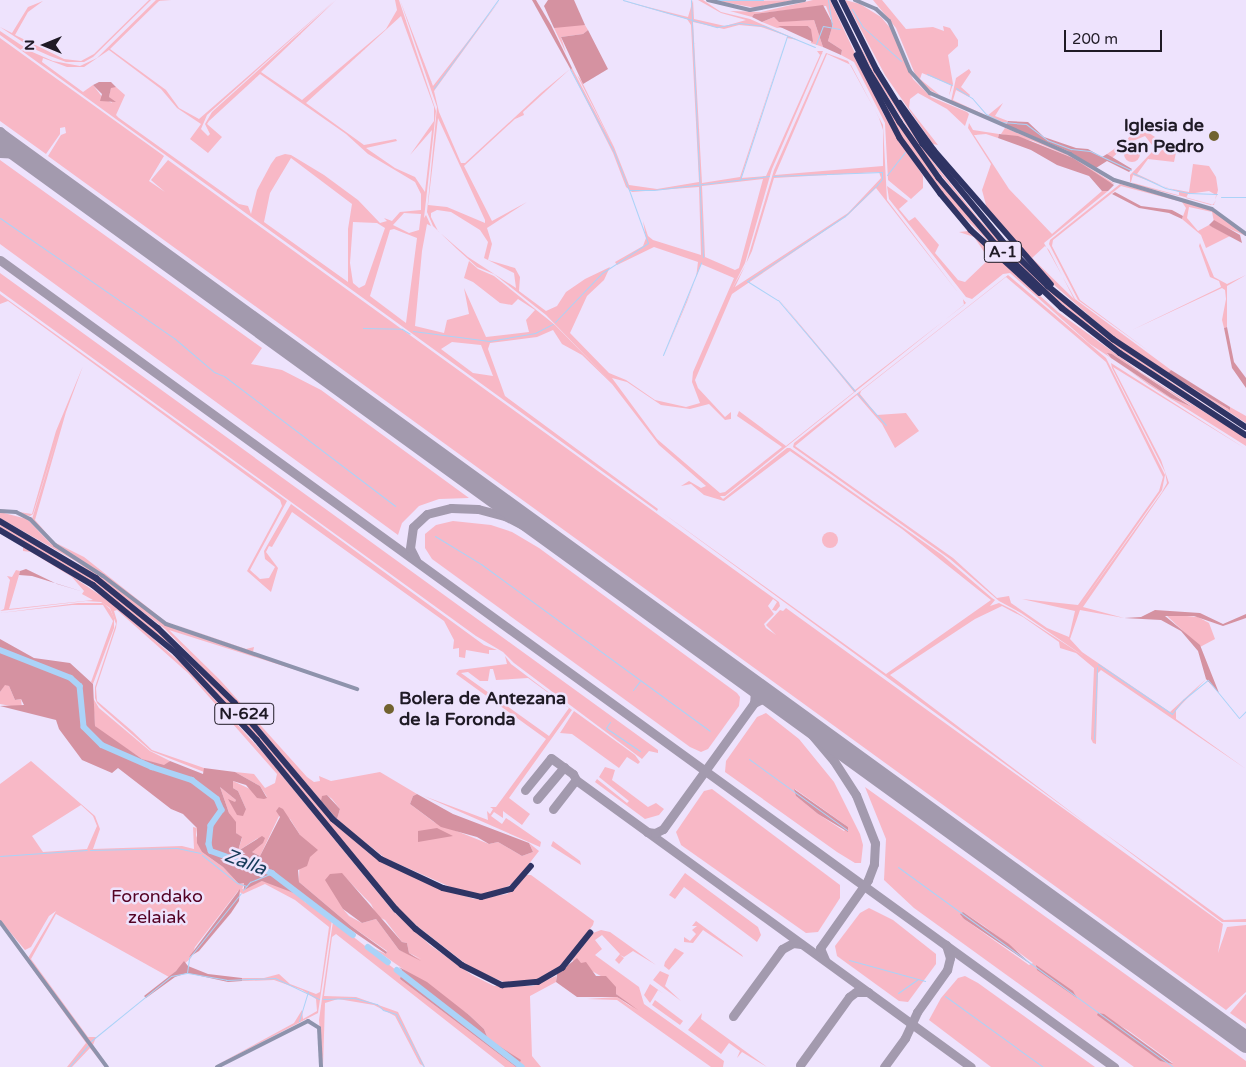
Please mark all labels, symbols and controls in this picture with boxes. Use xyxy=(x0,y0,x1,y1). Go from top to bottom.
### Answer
north arrow xyxy=(20,20,70,70)
scale bar xyxy=(1066,20,1164,52)
text: 200 m xyxy=(1072,30,1118,48)
text: N xyxy=(21,39,38,51)
place label: Iglesia de San Pedro xyxy=(1116,115,1204,158)
marker: Iglesia de San Pedro xyxy=(1208,130,1220,142)
road number: A-1 xyxy=(983,238,1023,266)
place label: Bolera de Antezana de la Foronda xyxy=(399,688,566,731)
road number: N-624 xyxy=(214,701,274,728)
marker: Bolera de Antezana de la Foronda xyxy=(383,703,395,715)
water label: Zalla xyxy=(221,845,269,881)
park label: Forondako zelaiak xyxy=(111,886,203,929)

